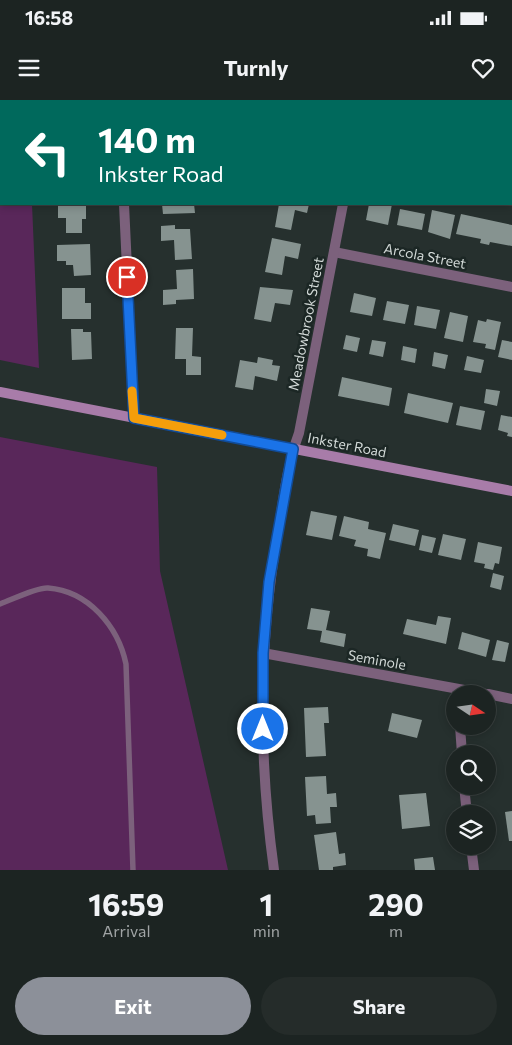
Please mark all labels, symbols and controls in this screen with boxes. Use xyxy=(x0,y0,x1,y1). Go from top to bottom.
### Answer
text: 16:58 xyxy=(25,6,73,29)
icon: menu xyxy=(15,54,43,82)
text: Turnly xyxy=(223,54,289,81)
icon: heart xyxy=(469,54,497,82)
text: 140 m xyxy=(98,117,196,160)
icon: left xyxy=(15,120,80,185)
text: Inkster Road xyxy=(98,160,223,187)
street label: Arcola Street xyxy=(383,239,468,272)
street label: Meadowbrook Street xyxy=(284,255,327,392)
pin xyxy=(106,256,148,298)
icon: arrive xyxy=(113,263,141,291)
street label: Inkster Road xyxy=(306,429,388,460)
street label: Seminole xyxy=(347,646,407,673)
north arrow xyxy=(446,685,496,735)
map controls xyxy=(446,685,496,855)
position arrow xyxy=(236,702,288,754)
button: search xyxy=(446,745,496,795)
button: layers xyxy=(446,805,496,855)
text: 16:59 xyxy=(88,885,164,922)
text: 1 xyxy=(260,885,273,922)
text: 290 xyxy=(368,885,424,922)
text: Arrival xyxy=(102,921,151,940)
text: min xyxy=(253,921,280,940)
text: m xyxy=(389,921,403,940)
button: Exit xyxy=(15,977,251,1035)
button: Share xyxy=(261,977,497,1035)

